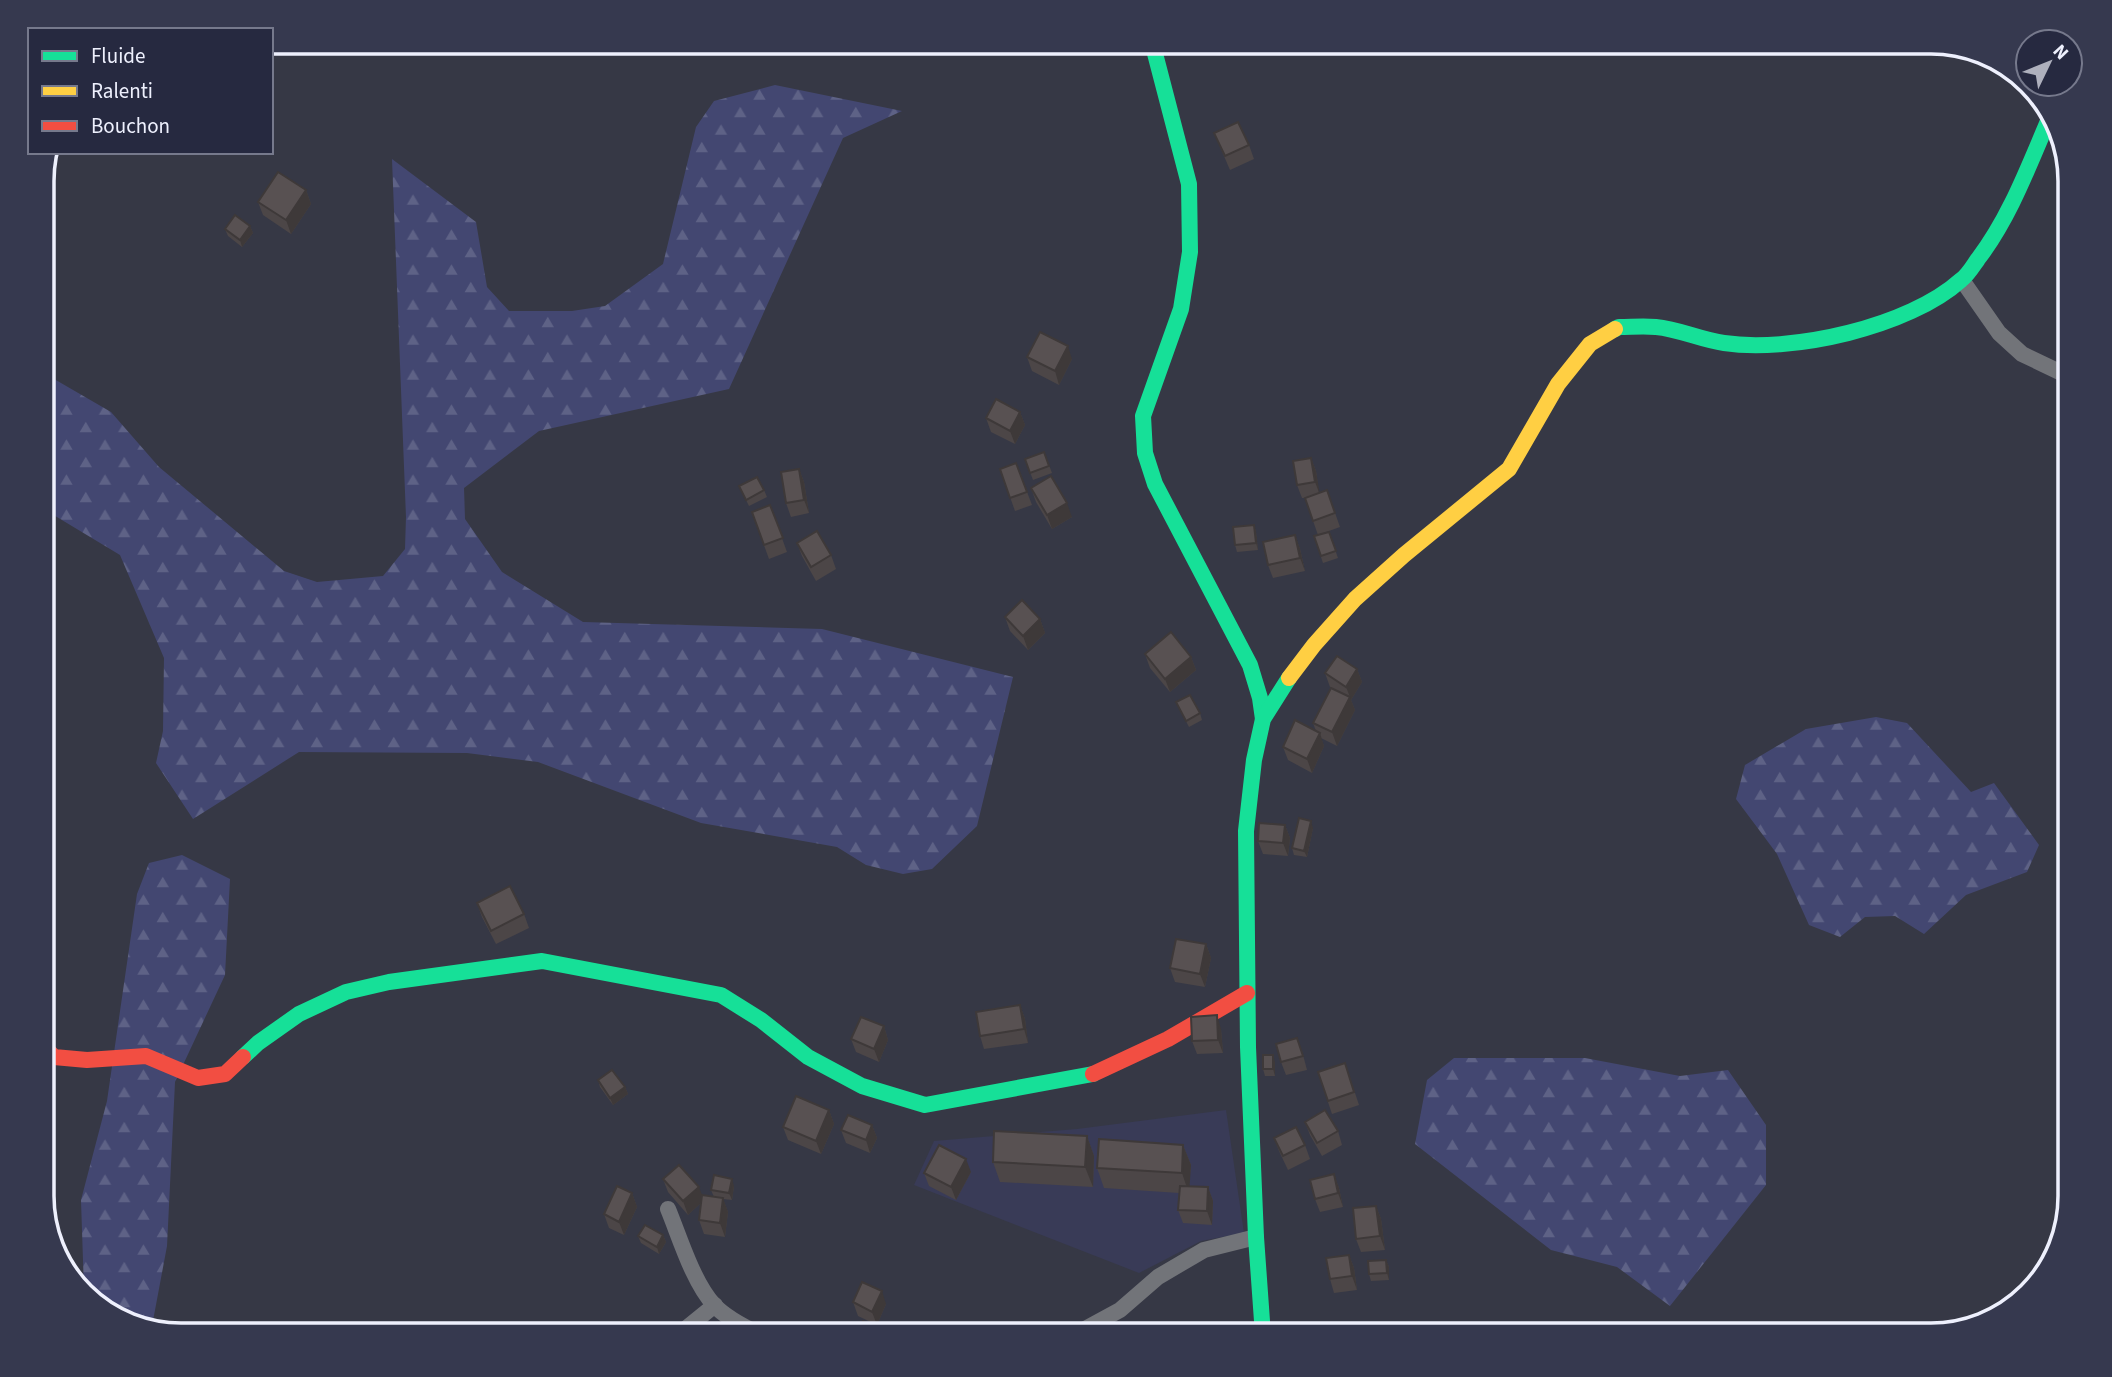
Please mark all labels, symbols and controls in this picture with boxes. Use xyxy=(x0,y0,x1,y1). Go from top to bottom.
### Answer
legend xyxy=(28,28,273,154)
north arrow xyxy=(2014,28,2084,98)
text: N xyxy=(2046,39,2075,66)
text: Fluide xyxy=(91,41,145,71)
text: Ralenti xyxy=(91,76,153,106)
text: Bouchon xyxy=(91,111,170,141)

